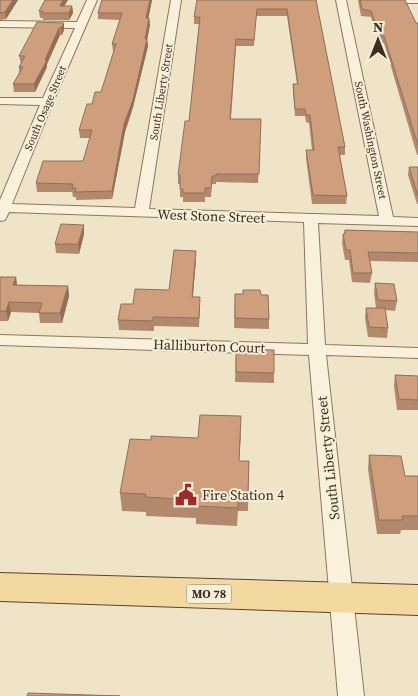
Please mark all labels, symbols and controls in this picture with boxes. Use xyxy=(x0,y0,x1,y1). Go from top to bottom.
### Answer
north arrow xyxy=(353,15,403,65)
text: N xyxy=(373,17,383,37)
street label: South Liberty Street xyxy=(146,42,177,141)
street label: South Osage Street xyxy=(21,63,70,153)
street label: South Washington Street xyxy=(351,80,390,201)
street label: West Stone Street xyxy=(157,204,266,228)
street label: Halliburton Court xyxy=(153,334,266,358)
street label: South Liberty Street xyxy=(312,395,344,521)
public building icon: Fire Station 4 xyxy=(173,482,199,508)
place label: Fire Station 4 xyxy=(202,485,284,505)
road number: MO 78 xyxy=(186,584,232,604)

